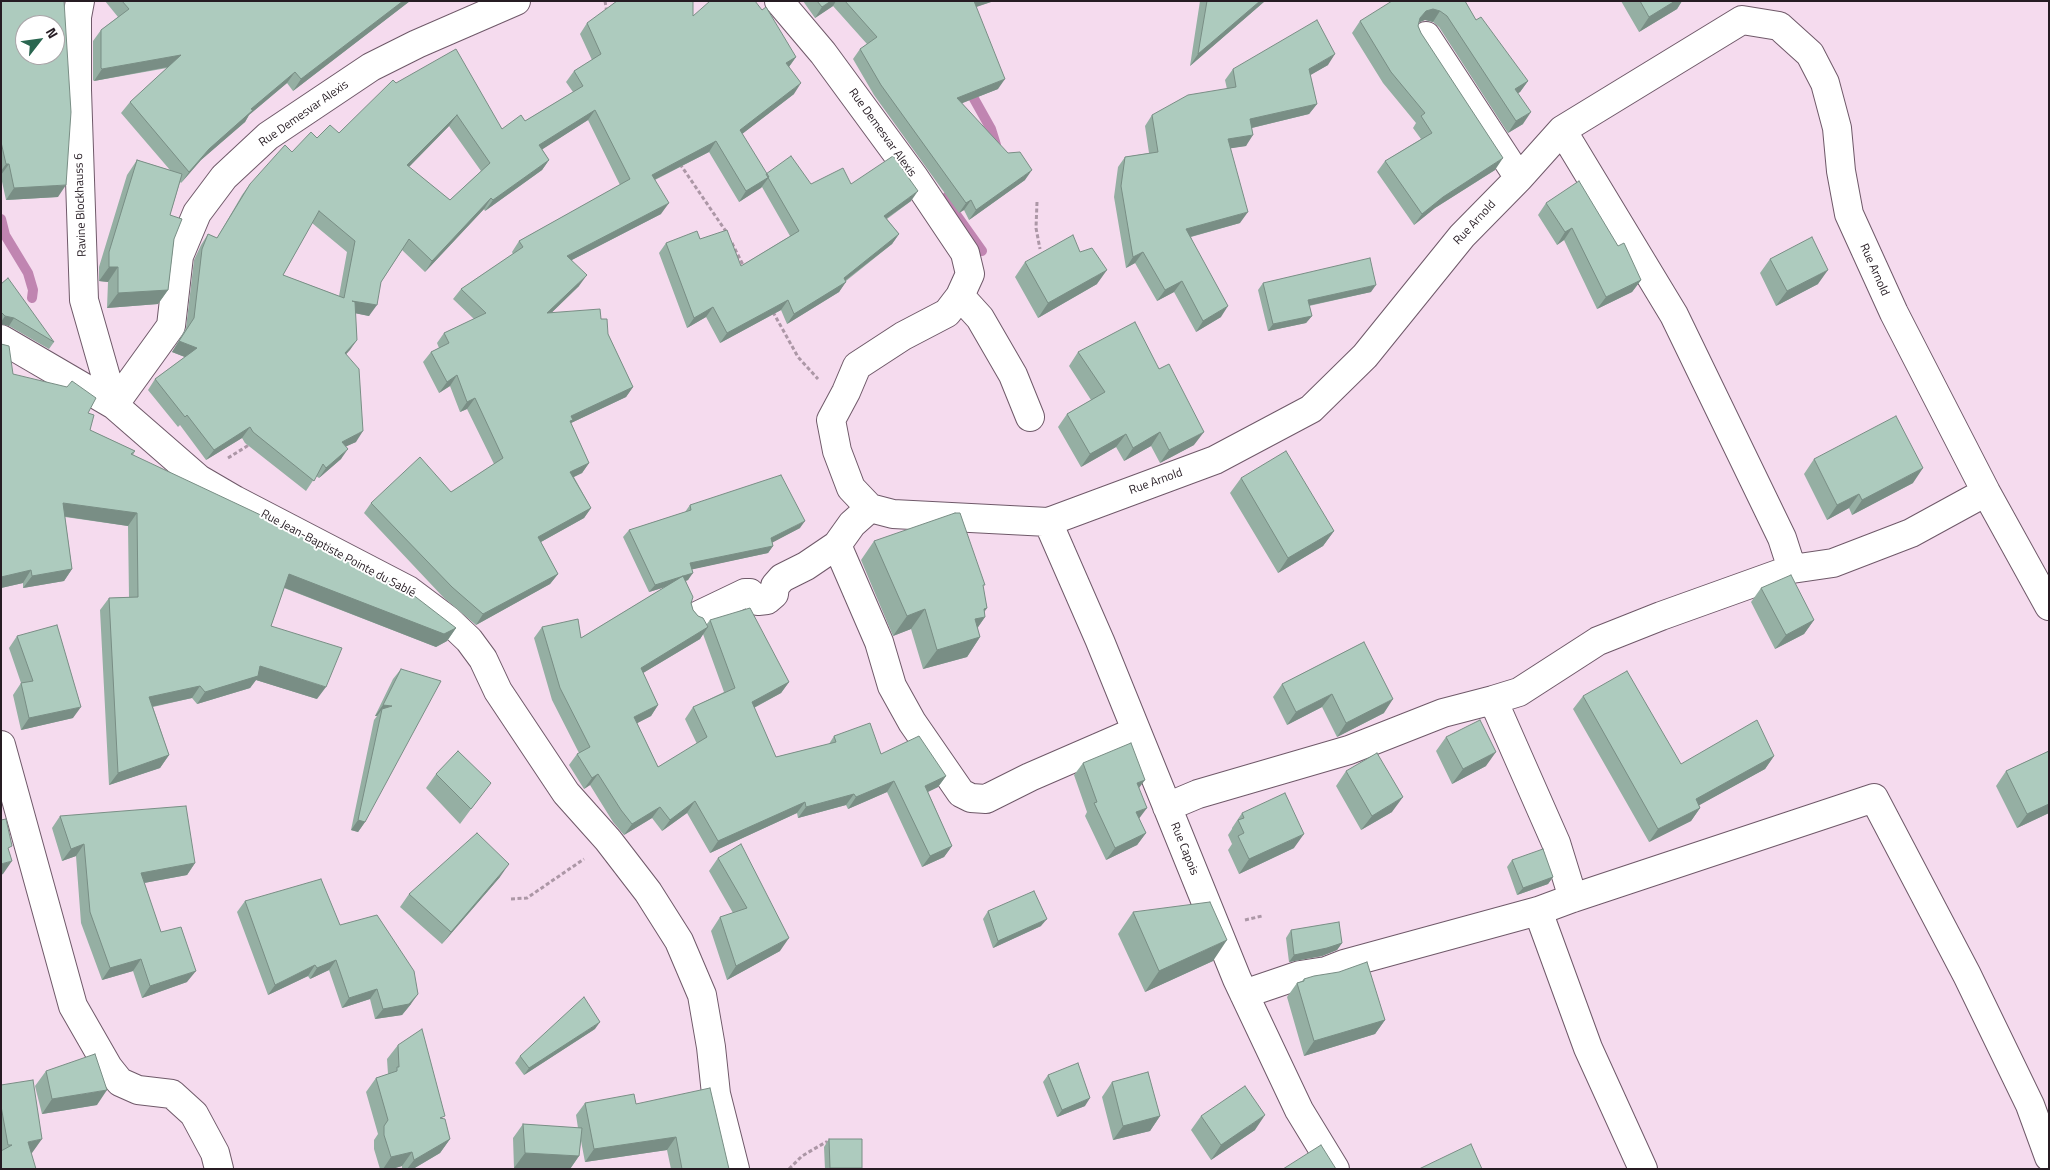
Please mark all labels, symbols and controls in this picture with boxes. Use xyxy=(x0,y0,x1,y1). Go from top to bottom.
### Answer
north arrow xyxy=(15,15,65,65)
text: N xyxy=(41,23,64,42)
street label: Rue Demesvar Alexis xyxy=(257,78,351,150)
street label: Rue Demesvar Alexis xyxy=(845,86,919,180)
street label: Ravine Blockhauss 6 xyxy=(72,153,90,257)
street label: Rue Arnold xyxy=(1451,198,1499,248)
street label: Rue Arnold xyxy=(1856,242,1892,298)
street label: Rue Arnold xyxy=(1127,466,1185,498)
street label: Rue Jean-Baptiste Pointe du Sablé xyxy=(258,507,418,601)
street label: Rue Capois xyxy=(1167,820,1201,878)

